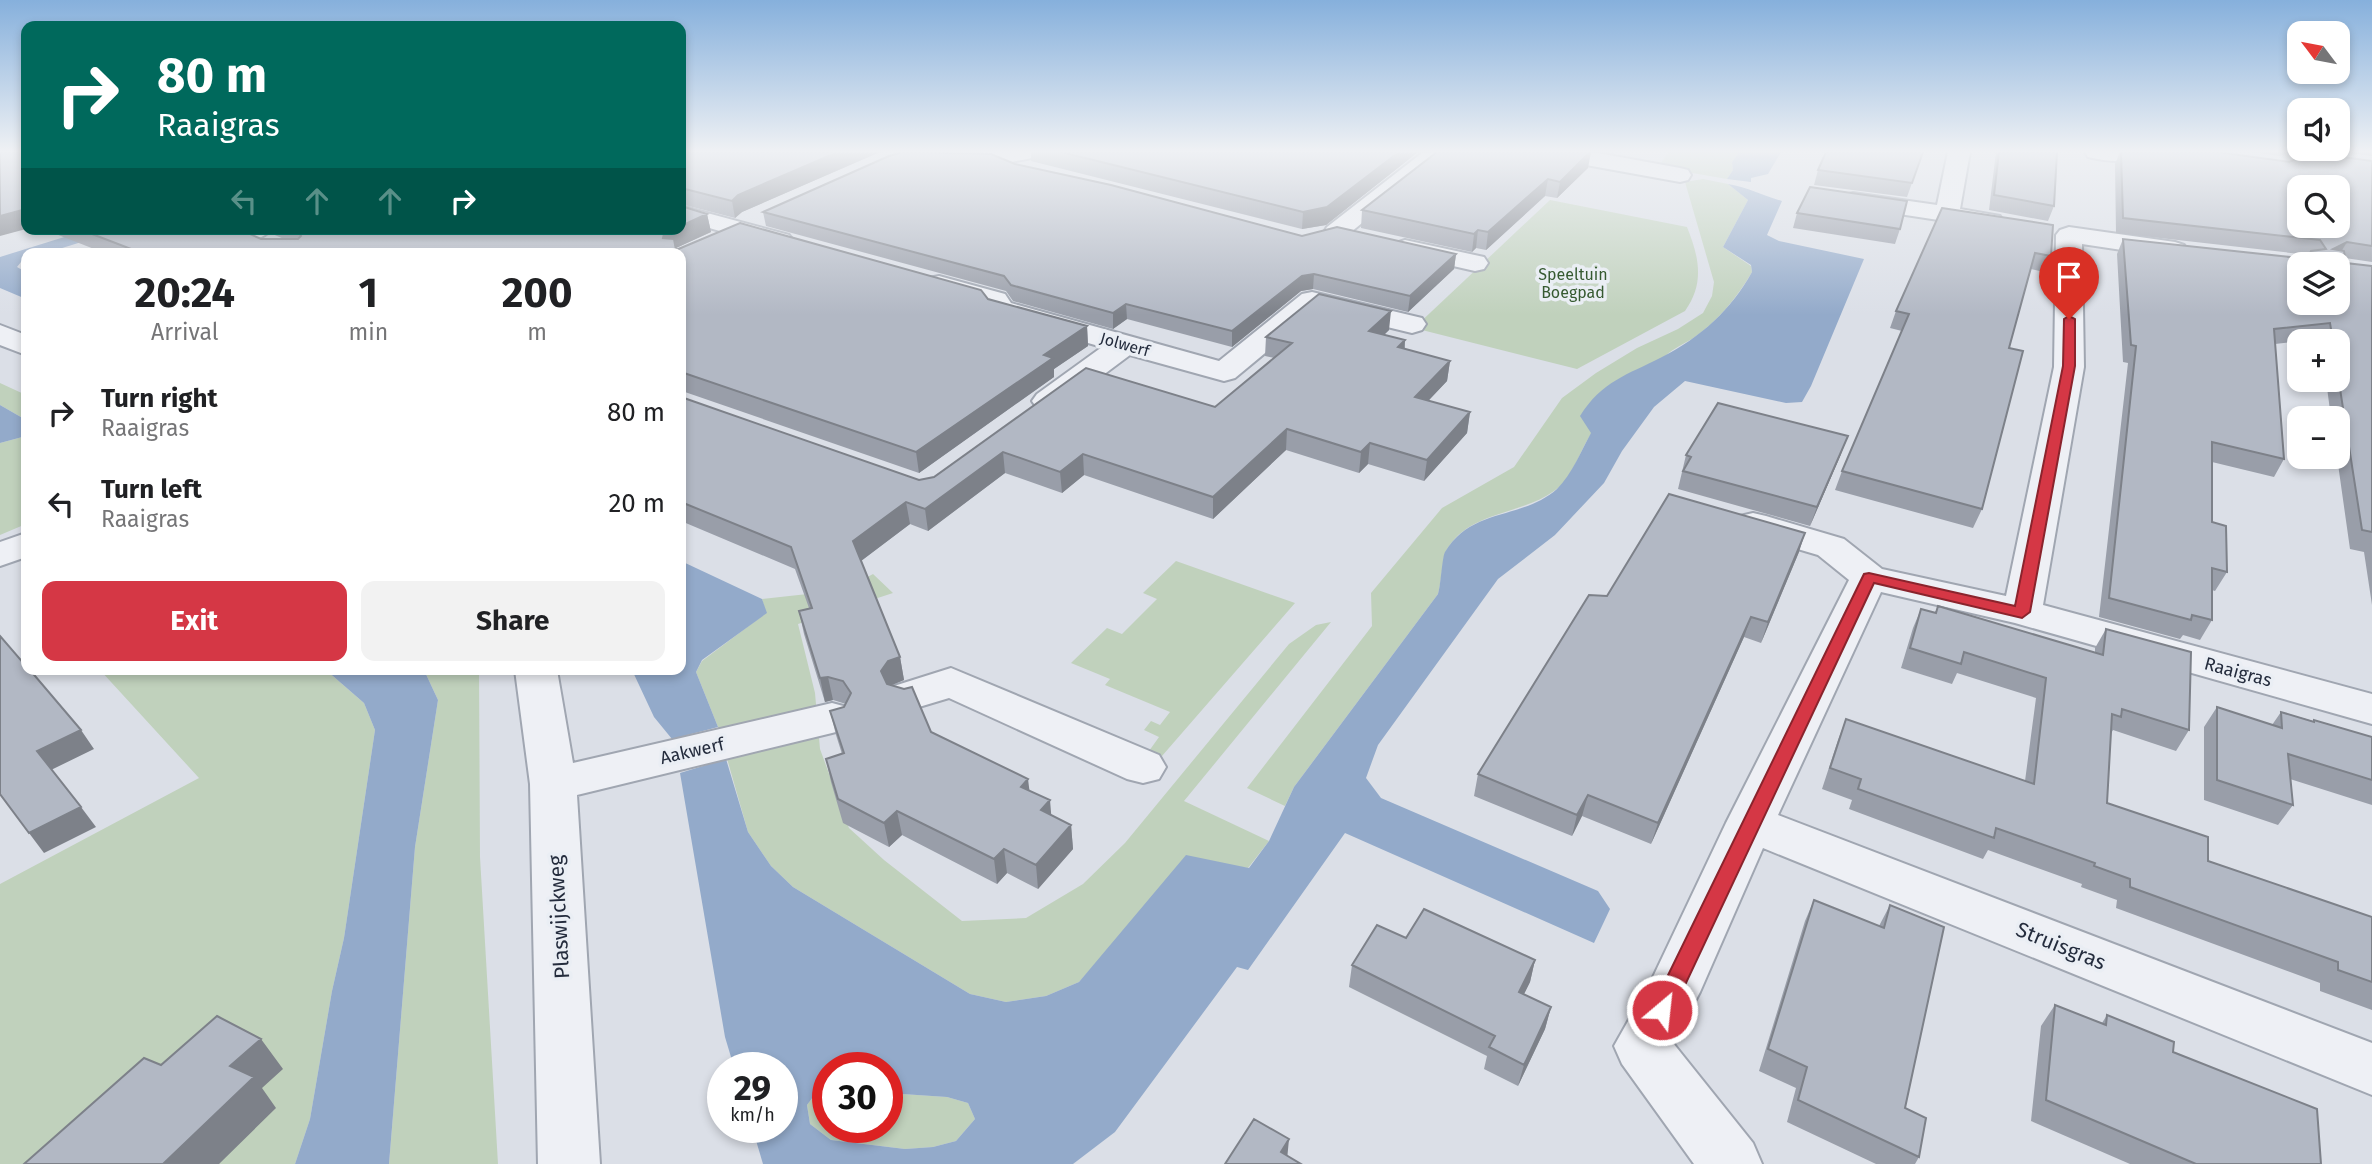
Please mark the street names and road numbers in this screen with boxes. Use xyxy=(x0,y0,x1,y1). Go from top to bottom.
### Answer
street label: Jolwerf xyxy=(1098,328,1153,361)
street label: Raaigras xyxy=(2202,652,2274,692)
street label: Aakwerf xyxy=(658,733,728,769)
street label: Plaswijckweg xyxy=(543,854,575,980)
street label: Struisgras xyxy=(2012,916,2110,976)

